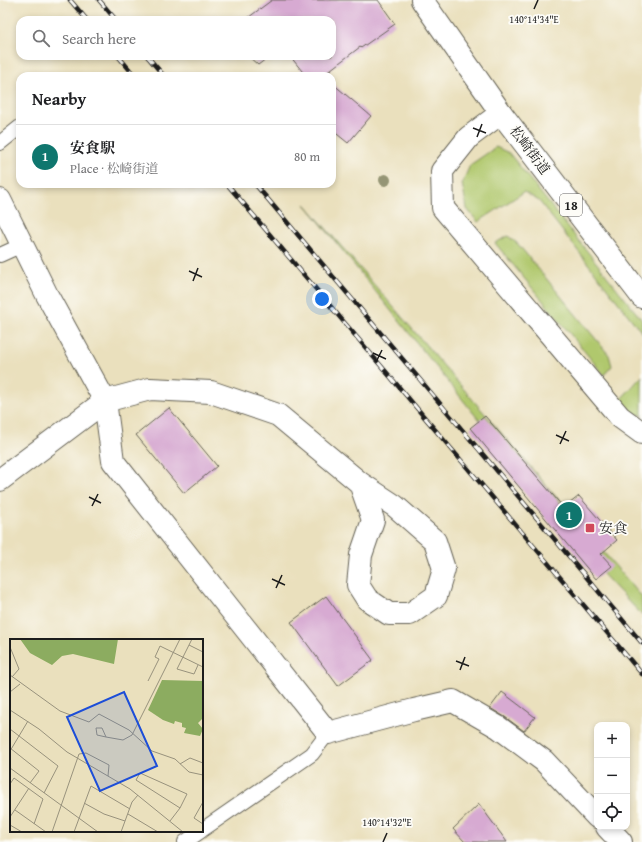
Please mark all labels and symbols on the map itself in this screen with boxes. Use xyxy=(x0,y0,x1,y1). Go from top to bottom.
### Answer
text: 140°14'34"E xyxy=(509,12,559,27)
street label: 松崎街道 xyxy=(505,122,555,178)
road number: 18 xyxy=(560,194,582,216)
your location xyxy=(312,289,332,309)
pin: 1 xyxy=(556,500,582,530)
place label: 安食 xyxy=(599,518,627,538)
marker: 安食 xyxy=(584,522,596,534)
inset map xyxy=(10,639,203,832)
text: 140°14'32"E xyxy=(362,815,412,830)

